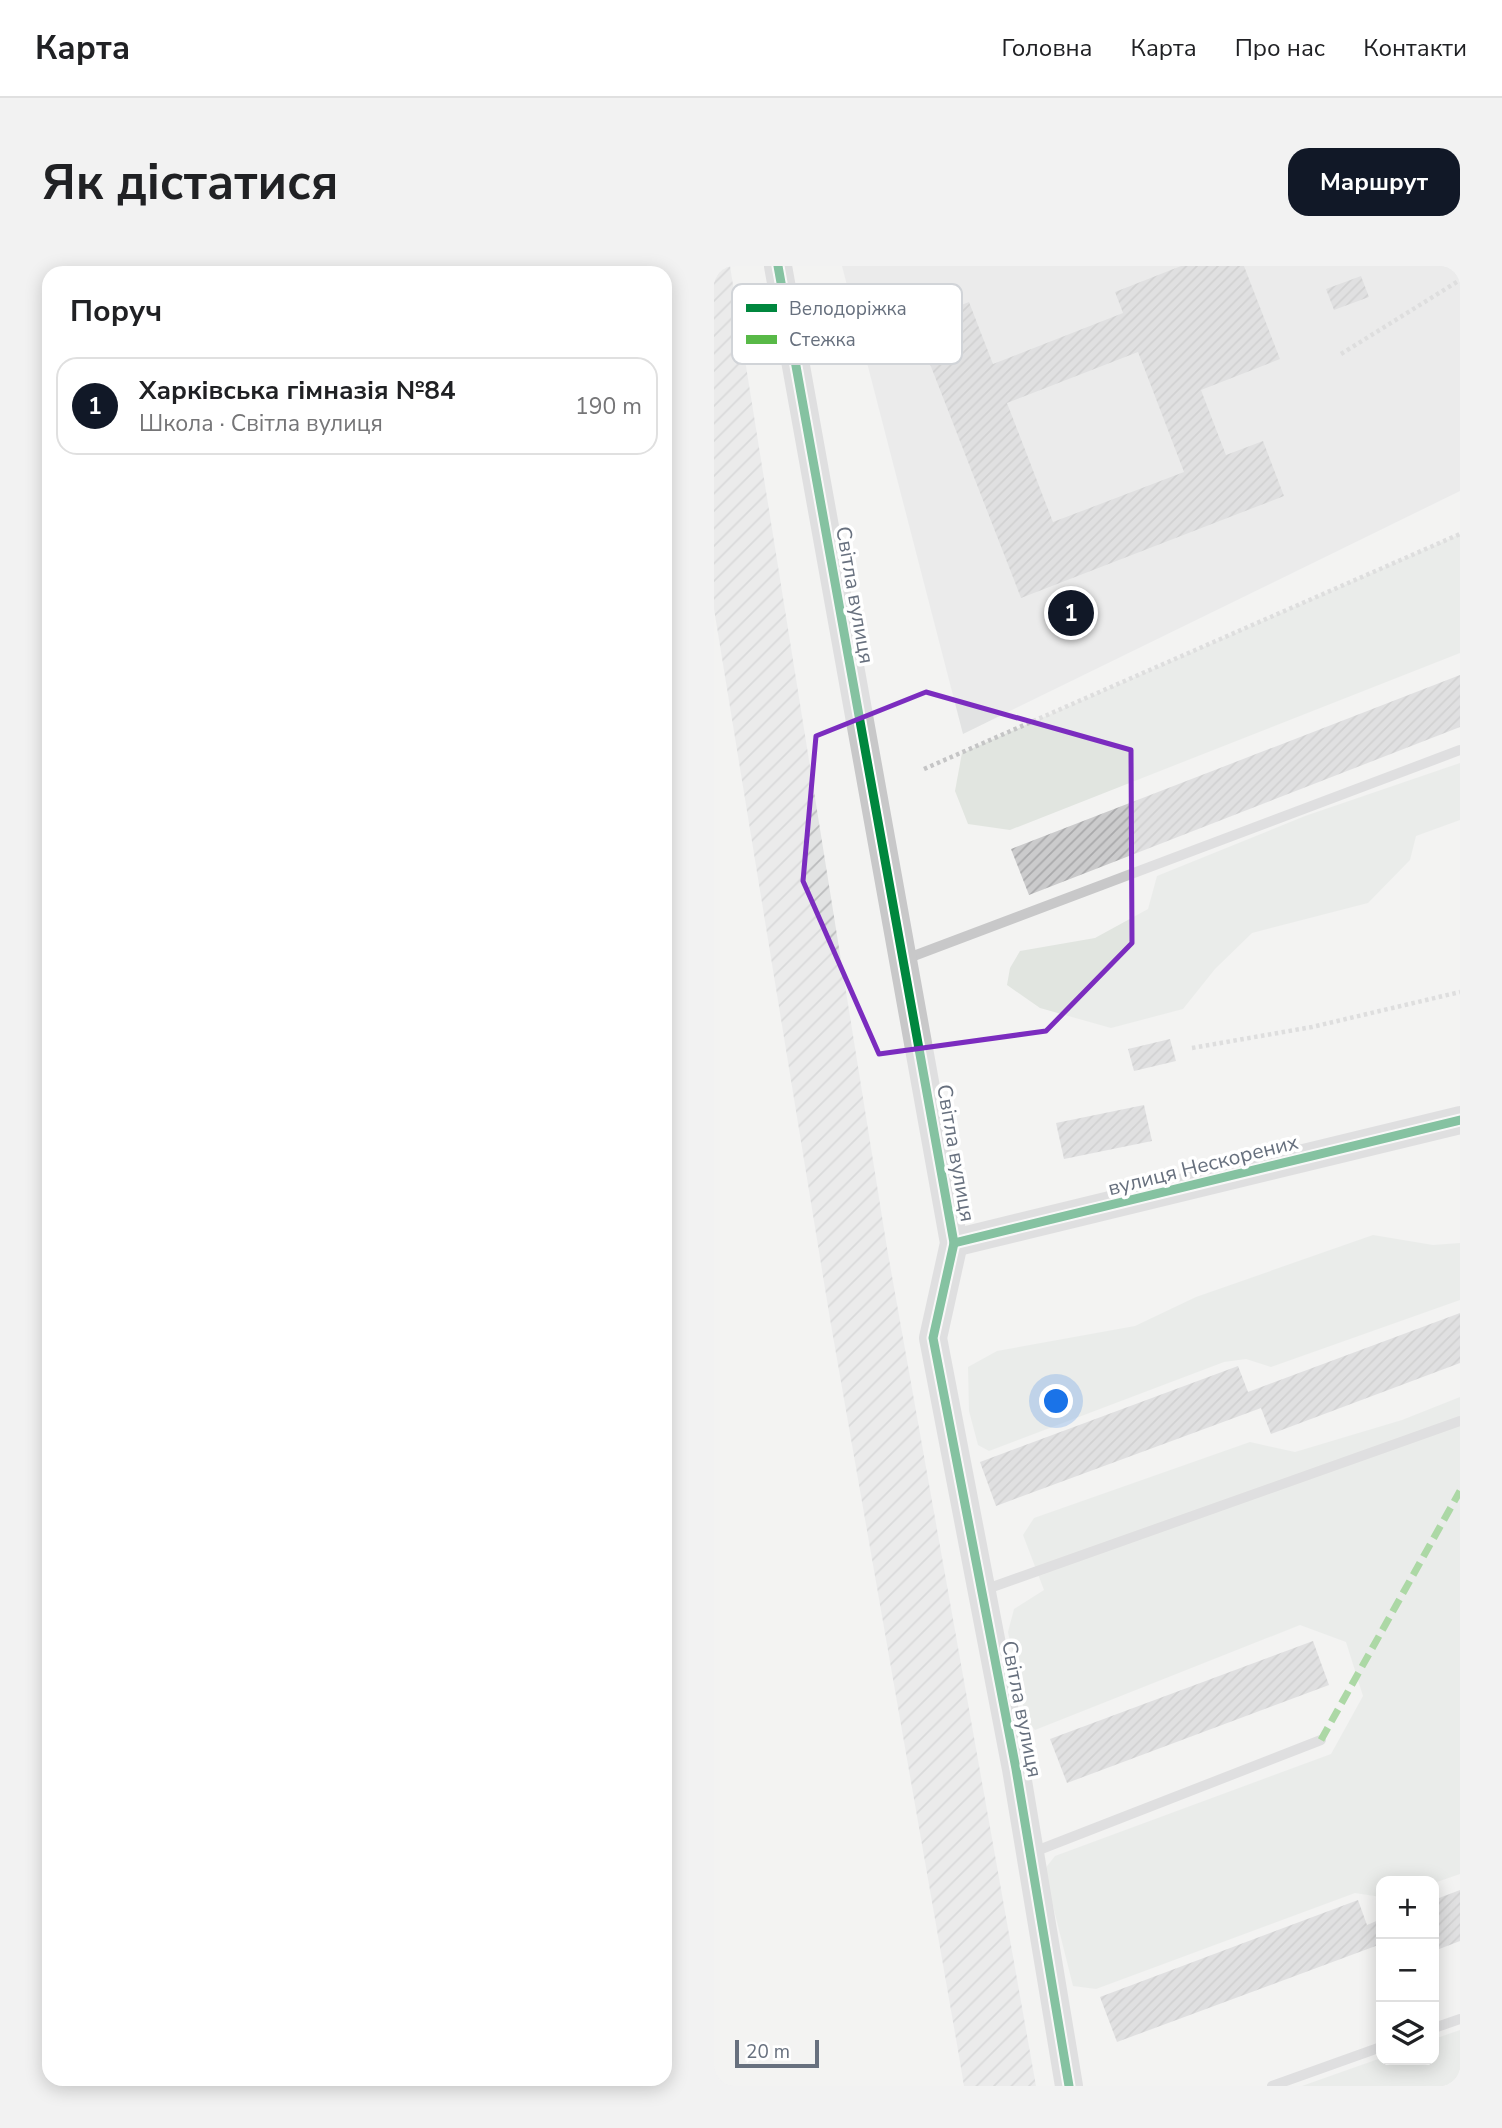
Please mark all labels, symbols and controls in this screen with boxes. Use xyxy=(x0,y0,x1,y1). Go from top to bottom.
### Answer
text: Карта xyxy=(35,26,130,71)
text: Головна xyxy=(1002,32,1093,64)
text: Карта xyxy=(1131,32,1197,64)
text: Про нас xyxy=(1235,32,1325,64)
text: Контакти xyxy=(1363,32,1467,64)
button: Маршрут xyxy=(1288,148,1460,216)
text: Як дістатися xyxy=(42,149,338,216)
legend xyxy=(732,284,962,364)
text: Поруч xyxy=(70,291,162,332)
text: Велодоріжка xyxy=(789,296,907,322)
text: Стежка xyxy=(789,327,856,353)
text: Харківська гімназія №84 xyxy=(139,373,456,408)
text: 1 xyxy=(88,391,102,422)
text: 190 m xyxy=(575,391,642,422)
text: Школа · Світла вулиця xyxy=(139,408,383,439)
street label: Світла вулиця xyxy=(829,524,881,666)
pin: 1 xyxy=(1048,587,1094,639)
street label: Світла вулиця xyxy=(930,1082,982,1224)
street label: вулиця Нескорених xyxy=(1105,1128,1301,1202)
your location xyxy=(1039,1384,1073,1418)
street label: Світла вулиця xyxy=(995,1638,1049,1780)
map controls xyxy=(1376,1876,1439,2065)
button: + xyxy=(1376,1876,1439,1939)
button: − xyxy=(1376,1939,1439,2002)
button: layers xyxy=(1376,2002,1439,2065)
scale bar xyxy=(735,2037,819,2069)
text: 20 m xyxy=(746,2039,790,2065)

